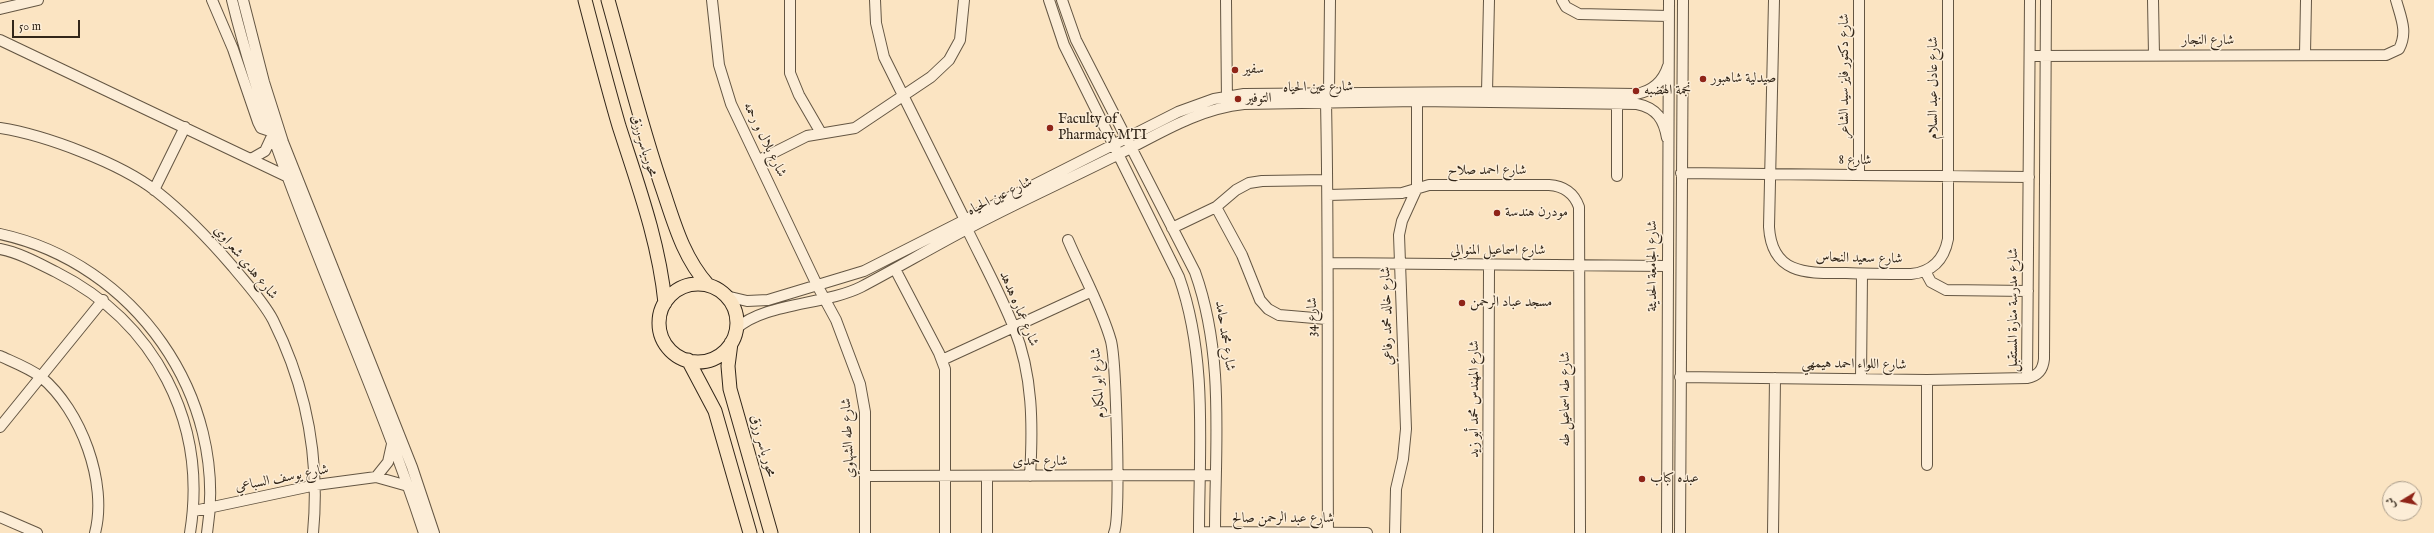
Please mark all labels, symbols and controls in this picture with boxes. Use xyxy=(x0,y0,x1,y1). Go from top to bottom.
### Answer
scale bar xyxy=(14,12,82,38)
street label: شارع دكتور فايز سيد الشاعر xyxy=(1837,13,1853,139)
text: 50 m xyxy=(19,19,41,34)
street label: شارع النجار xyxy=(2182,33,2234,49)
street label: شارع عادل عبد السلام xyxy=(1926,36,1942,140)
place label: سفير xyxy=(1243,62,1264,78)
marker: سفير xyxy=(1230,65,1240,75)
place label: صيدلية شاهبور xyxy=(1711,71,1776,87)
marker: صيدلية شاهبور xyxy=(1698,74,1708,84)
street label: شارع عين الحياه xyxy=(1283,79,1353,97)
place label: نجمة الهضبه xyxy=(1644,83,1692,99)
marker: نجمة الهضبه xyxy=(1631,86,1641,96)
place label: التوفير xyxy=(1246,91,1272,107)
marker: التوفير xyxy=(1233,94,1243,104)
street label: شارع بلال و رحمه xyxy=(739,100,789,180)
place label: Faculty of Pharmacy MTI xyxy=(1058,112,1147,144)
street label: محور ياسر رزق xyxy=(626,113,660,179)
marker: Faculty of Pharmacy MTI xyxy=(1045,123,1055,133)
street label: شارع 8 xyxy=(1838,152,1872,170)
street label: شارع احمد صلاح xyxy=(1448,163,1526,179)
street label: شارع عين الحياه xyxy=(965,174,1035,220)
place label: مودرن هندسة xyxy=(1505,205,1568,221)
marker: مودرن هندسة xyxy=(1492,208,1502,218)
street label: شارع الجامعة الحديثة xyxy=(1645,220,1661,312)
street label: شارع هدي شعراوي xyxy=(209,223,281,303)
street label: شارع اسماعيل المنوالي xyxy=(1451,243,1545,259)
street label: شارع مدرسة منارة المستقبل xyxy=(2006,248,2022,372)
street label: شارع سعيد النحاس xyxy=(1815,250,1903,268)
street label: شارع خالد محمد رفاعي xyxy=(1378,266,1398,366)
street label: شارع عماره هدهد xyxy=(995,269,1041,349)
place label: مسجد عباد الرحمن xyxy=(1470,295,1552,311)
street label: شارع 34 xyxy=(1304,297,1322,337)
marker: مسجد عباد الرحمن xyxy=(1457,298,1467,308)
street label: شارع محمد حامد xyxy=(1210,300,1238,372)
street label: شارع المهندس محمد أبو زيد xyxy=(1467,340,1483,458)
street label: شارع ابو المكارم xyxy=(1088,347,1110,419)
street label: شارع طه اسماعيل طه xyxy=(1558,351,1574,447)
street label: شارع اللواء احمد هيمهي xyxy=(1801,356,1907,374)
street label: شارع طه الشهاوي xyxy=(839,397,859,479)
street label: محور ياسر رزق xyxy=(745,413,779,479)
street label: شارع حمدى xyxy=(1013,454,1067,470)
street label: شارع يوسف السباعي xyxy=(234,462,330,496)
place label: عبده كباب xyxy=(1650,471,1699,487)
marker: عبده كباب xyxy=(1637,474,1647,484)
north arrow xyxy=(2382,481,2422,521)
text: ش xyxy=(2383,496,2399,510)
street label: شارع عبد الرحمن صالح xyxy=(1232,511,1334,527)

